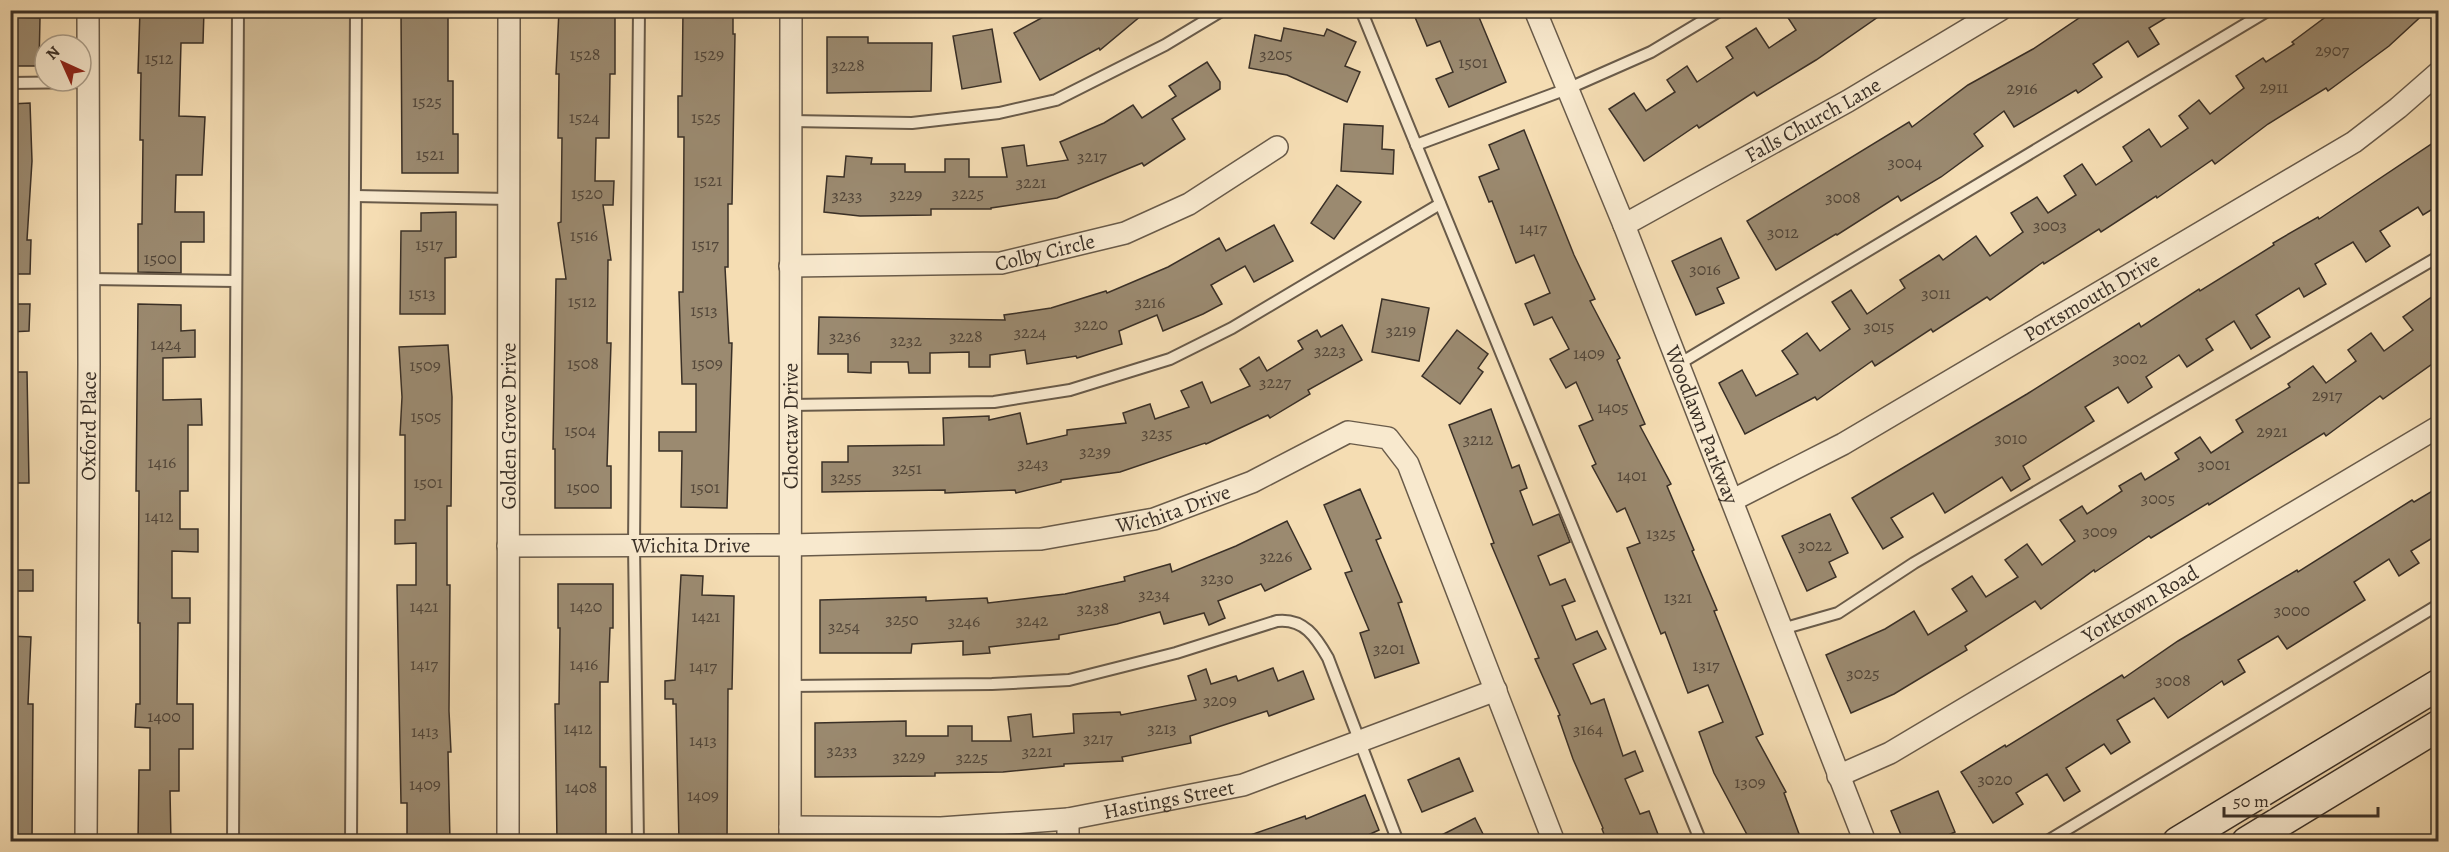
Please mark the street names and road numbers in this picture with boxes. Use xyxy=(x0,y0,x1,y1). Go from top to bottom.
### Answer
street label: Falls Church Lane xyxy=(1740,71,1886,169)
street label: Colby Circle xyxy=(992,227,1098,278)
street label: Portsmouth Drive xyxy=(2018,246,2165,348)
street label: Woodlawn Parkway xyxy=(1658,340,1746,509)
street label: Golden Grove Drive xyxy=(494,343,523,509)
street label: Choctaw Drive xyxy=(776,363,805,489)
street label: Oxford Place xyxy=(74,371,103,481)
street label: Wichita Drive xyxy=(1113,477,1234,540)
street label: Wichita Drive xyxy=(631,531,750,560)
street label: Yorktown Road xyxy=(2076,558,2204,650)
street label: Hastings Street xyxy=(1101,773,1237,826)

